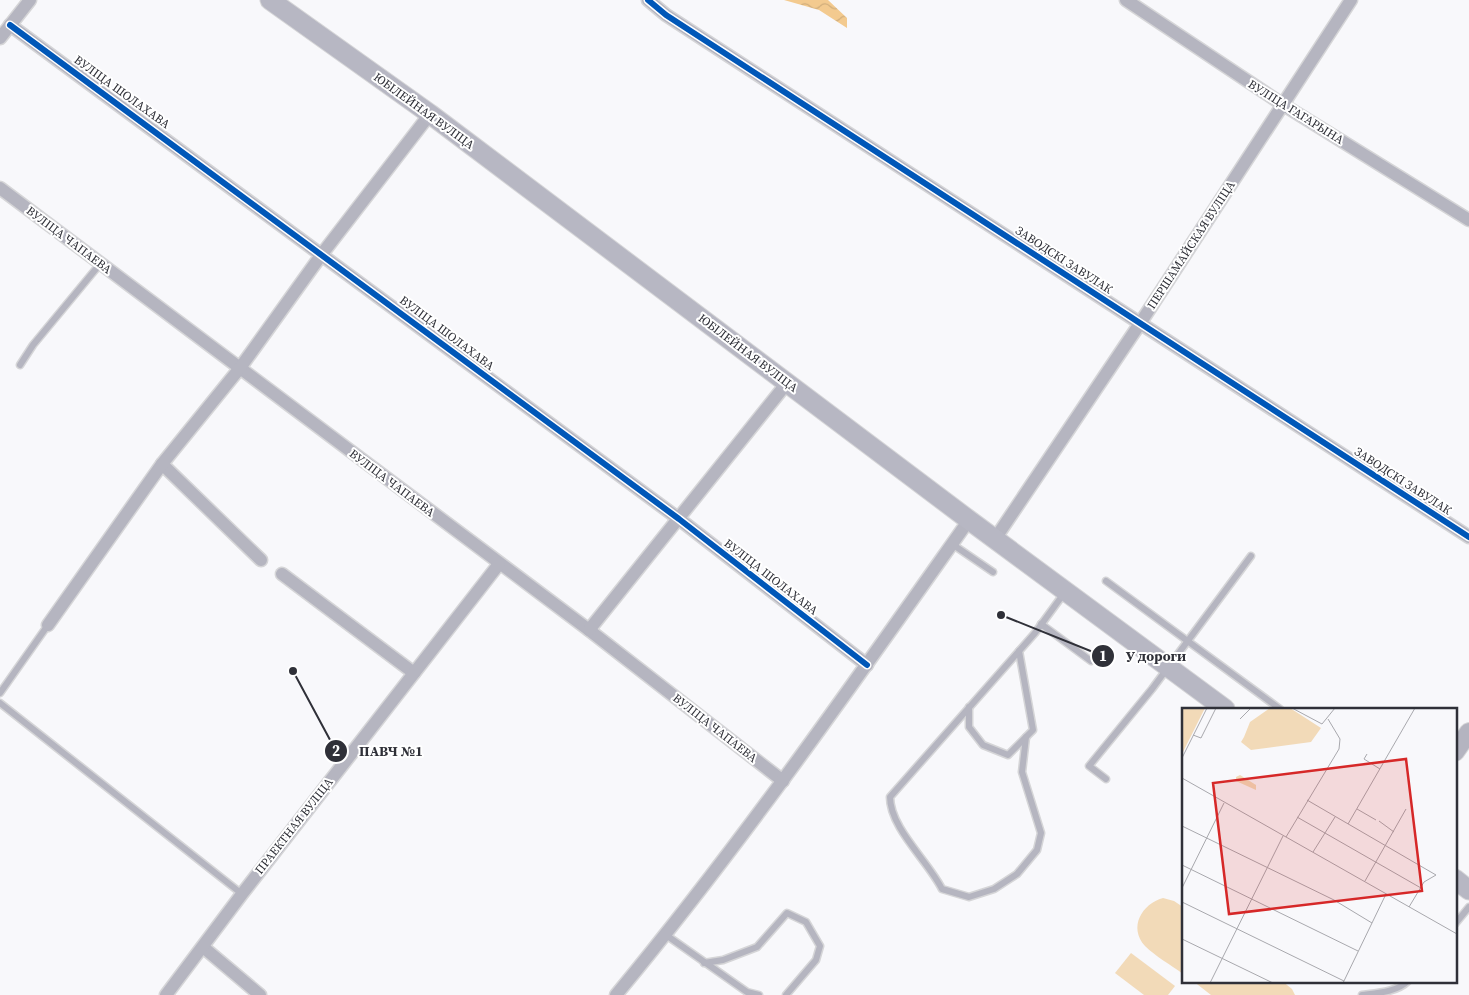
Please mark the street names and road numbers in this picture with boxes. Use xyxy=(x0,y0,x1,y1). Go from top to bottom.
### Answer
street label: ВУЛІЦА ШОЛАХАВА xyxy=(71,52,173,132)
street label: ЮБІЛЕЙНАЯ ВУЛІЦА xyxy=(370,69,478,153)
street label: ВУЛІЦА ГАГАРЫНА xyxy=(1245,76,1347,148)
street label: ПЕРШАМАЙСКАЯ ВУЛІЦА xyxy=(1143,178,1239,312)
street label: ВУЛІЦА ЧАПАЕВА xyxy=(23,203,115,277)
street label: ЗАВОДСКІ ЗАВУЛАК xyxy=(1012,223,1116,298)
street label: ВУЛІЦА ШОЛАХАВА xyxy=(396,292,498,374)
street label: ЮБІЛЕЙНАЯ ВУЛІЦА xyxy=(695,310,801,396)
street label: ЗАВОДСКІ ЗАВУЛАК xyxy=(1351,444,1455,519)
street label: ВУЛІЦА ЧАПАЕВА xyxy=(346,446,438,520)
street label: ВУЛІЦА ШОЛАХАВА xyxy=(721,535,821,619)
street label: ВУЛІЦА ЧАПАЕВА xyxy=(669,690,761,766)
street label: ПРАЕКТНАЯ ВУЛІЦА xyxy=(251,775,337,877)

